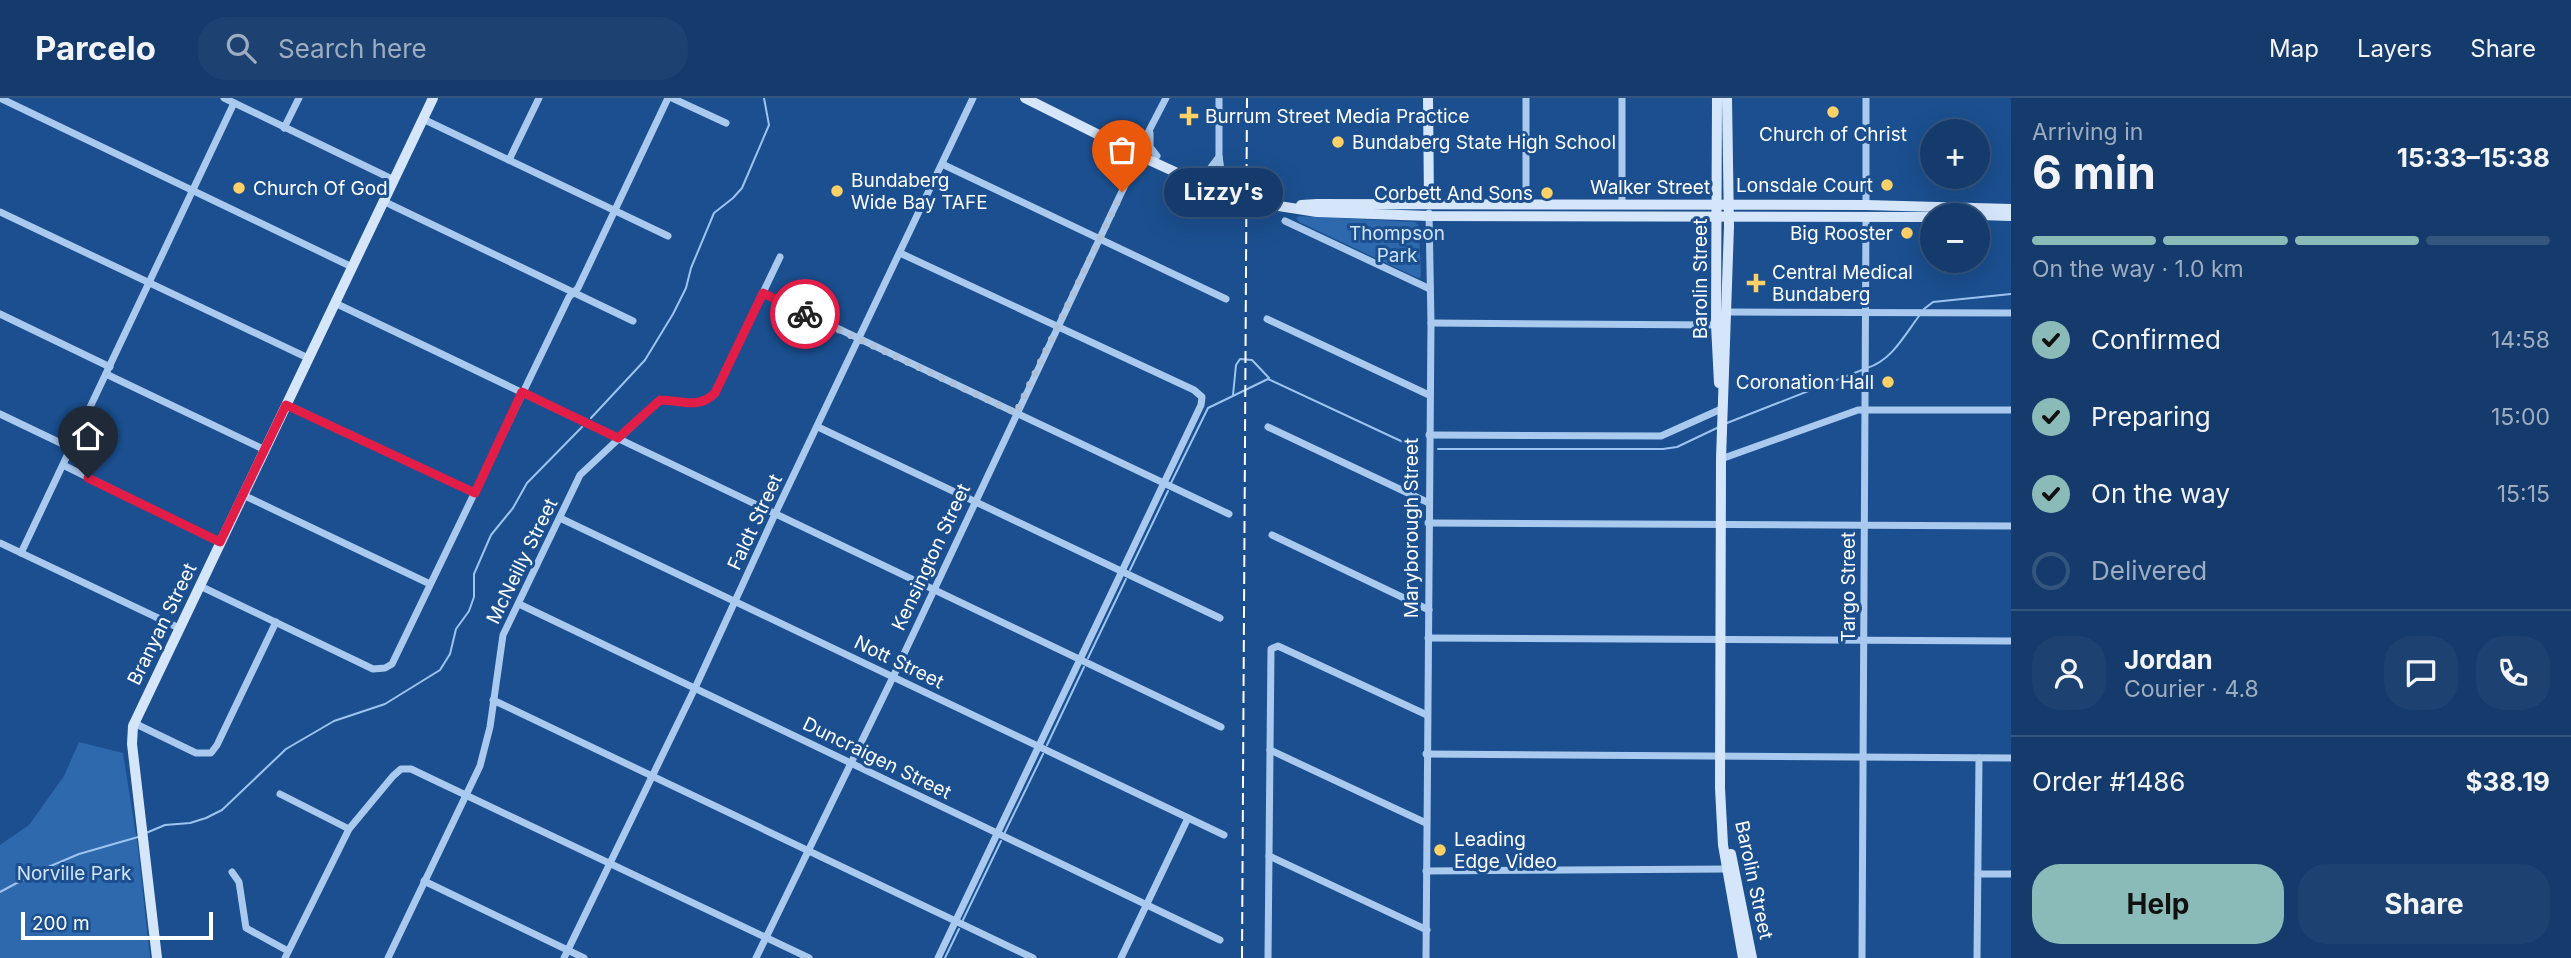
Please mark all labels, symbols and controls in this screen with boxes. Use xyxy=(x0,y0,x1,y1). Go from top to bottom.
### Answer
search box xyxy=(198,17,688,80)
text: Parcelo xyxy=(35,28,156,68)
icon: search xyxy=(222,29,260,67)
text: Search here xyxy=(278,33,427,64)
text: Map xyxy=(2269,34,2319,63)
text: Layers xyxy=(2357,34,2432,63)
text: Share xyxy=(2470,34,2536,63)
marker: Church of Christ xyxy=(1825,104,1841,120)
place label: Burrum Street Media Practice xyxy=(1205,105,1470,128)
marker: Burrum Street Media Practice xyxy=(1179,106,1199,126)
text: Arriving in xyxy=(2032,118,2143,146)
map controls xyxy=(1920,119,1990,273)
button: + xyxy=(1920,119,1990,189)
pin xyxy=(1092,120,1152,192)
place label: Church of Christ xyxy=(1759,123,1907,146)
icon: bag xyxy=(1103,131,1141,169)
place label: Bundaberg State High School xyxy=(1352,131,1616,154)
marker: Bundaberg State High School xyxy=(1330,134,1346,150)
text: 15:33–15:38 xyxy=(2397,142,2550,173)
text: 6 min xyxy=(2032,144,2156,200)
callout: Lizzy's xyxy=(1164,168,1283,217)
place label: Bundaberg Wide Bay TAFE xyxy=(851,169,988,214)
place label: Lonsdale Court xyxy=(1736,174,1873,197)
street label: Walker Street xyxy=(1590,176,1710,199)
place label: Church Of God xyxy=(253,177,388,200)
marker: Lonsdale Court xyxy=(1879,177,1895,193)
text: Lizzy's xyxy=(1184,178,1263,206)
marker: Church Of God xyxy=(231,180,247,196)
place label: Corbett And Sons xyxy=(1374,182,1533,205)
marker: Bundaberg Wide Bay TAFE xyxy=(829,183,845,199)
marker: Corbett And Sons xyxy=(1539,185,1555,201)
button: − xyxy=(1920,203,1990,273)
street label: Barolin Street xyxy=(1689,219,1712,339)
park label: Thompson Park xyxy=(1349,222,1445,267)
place label: Big Rooster xyxy=(1790,222,1893,245)
marker: Big Rooster xyxy=(1899,225,1915,241)
text: On the way · 1.0 km xyxy=(2032,255,2244,283)
place label: Central Medical Bundaberg xyxy=(1772,261,1913,306)
marker: Central Medical Bundaberg xyxy=(1746,273,1766,293)
courier xyxy=(770,279,840,349)
icon: bike xyxy=(786,295,824,333)
icon: check xyxy=(2032,321,2070,359)
text: Confirmed xyxy=(2091,324,2221,355)
text: 14:58 xyxy=(2491,326,2550,354)
place label: Coronation Hall xyxy=(1736,371,1874,394)
marker: Coronation Hall xyxy=(1880,374,1896,390)
icon: check xyxy=(2032,398,2070,436)
text: Preparing xyxy=(2091,401,2211,432)
text: 15:00 xyxy=(2491,403,2550,431)
pin xyxy=(58,406,118,478)
icon: home xyxy=(69,417,107,455)
street label: Maryborough Street xyxy=(1400,438,1423,618)
street label: Faldt Street xyxy=(723,470,787,574)
icon: check xyxy=(2032,475,2070,513)
text: On the way xyxy=(2091,478,2230,509)
street label: Kensington Street xyxy=(887,480,975,634)
text: 15:15 xyxy=(2497,480,2550,508)
street label: McNeilly Street xyxy=(482,494,562,628)
street label: Targo Street xyxy=(1837,532,1860,642)
text: Delivered xyxy=(2091,555,2207,586)
street label: Branyan Street xyxy=(123,559,201,689)
street label: Nott Street xyxy=(851,630,947,694)
button: person xyxy=(2032,636,2106,710)
button: chat xyxy=(2384,636,2458,710)
button: phone xyxy=(2476,636,2550,710)
text: Jordan xyxy=(2124,644,2213,675)
text: Courier · 4.8 xyxy=(2124,675,2259,703)
street label: Duncraigen Street xyxy=(799,712,955,804)
text: Order #1486 xyxy=(2032,766,2185,797)
text: $38.19 xyxy=(2465,766,2550,797)
street label: Barolin Street xyxy=(1730,819,1778,941)
place label: Leading Edge Video xyxy=(1454,828,1557,873)
marker: Leading Edge Video xyxy=(1432,842,1448,858)
park label: Norville Park xyxy=(17,862,132,885)
button: Help xyxy=(2032,864,2284,944)
button: Share xyxy=(2298,864,2550,944)
scale bar xyxy=(21,909,214,941)
text: 200 m xyxy=(32,912,90,935)

